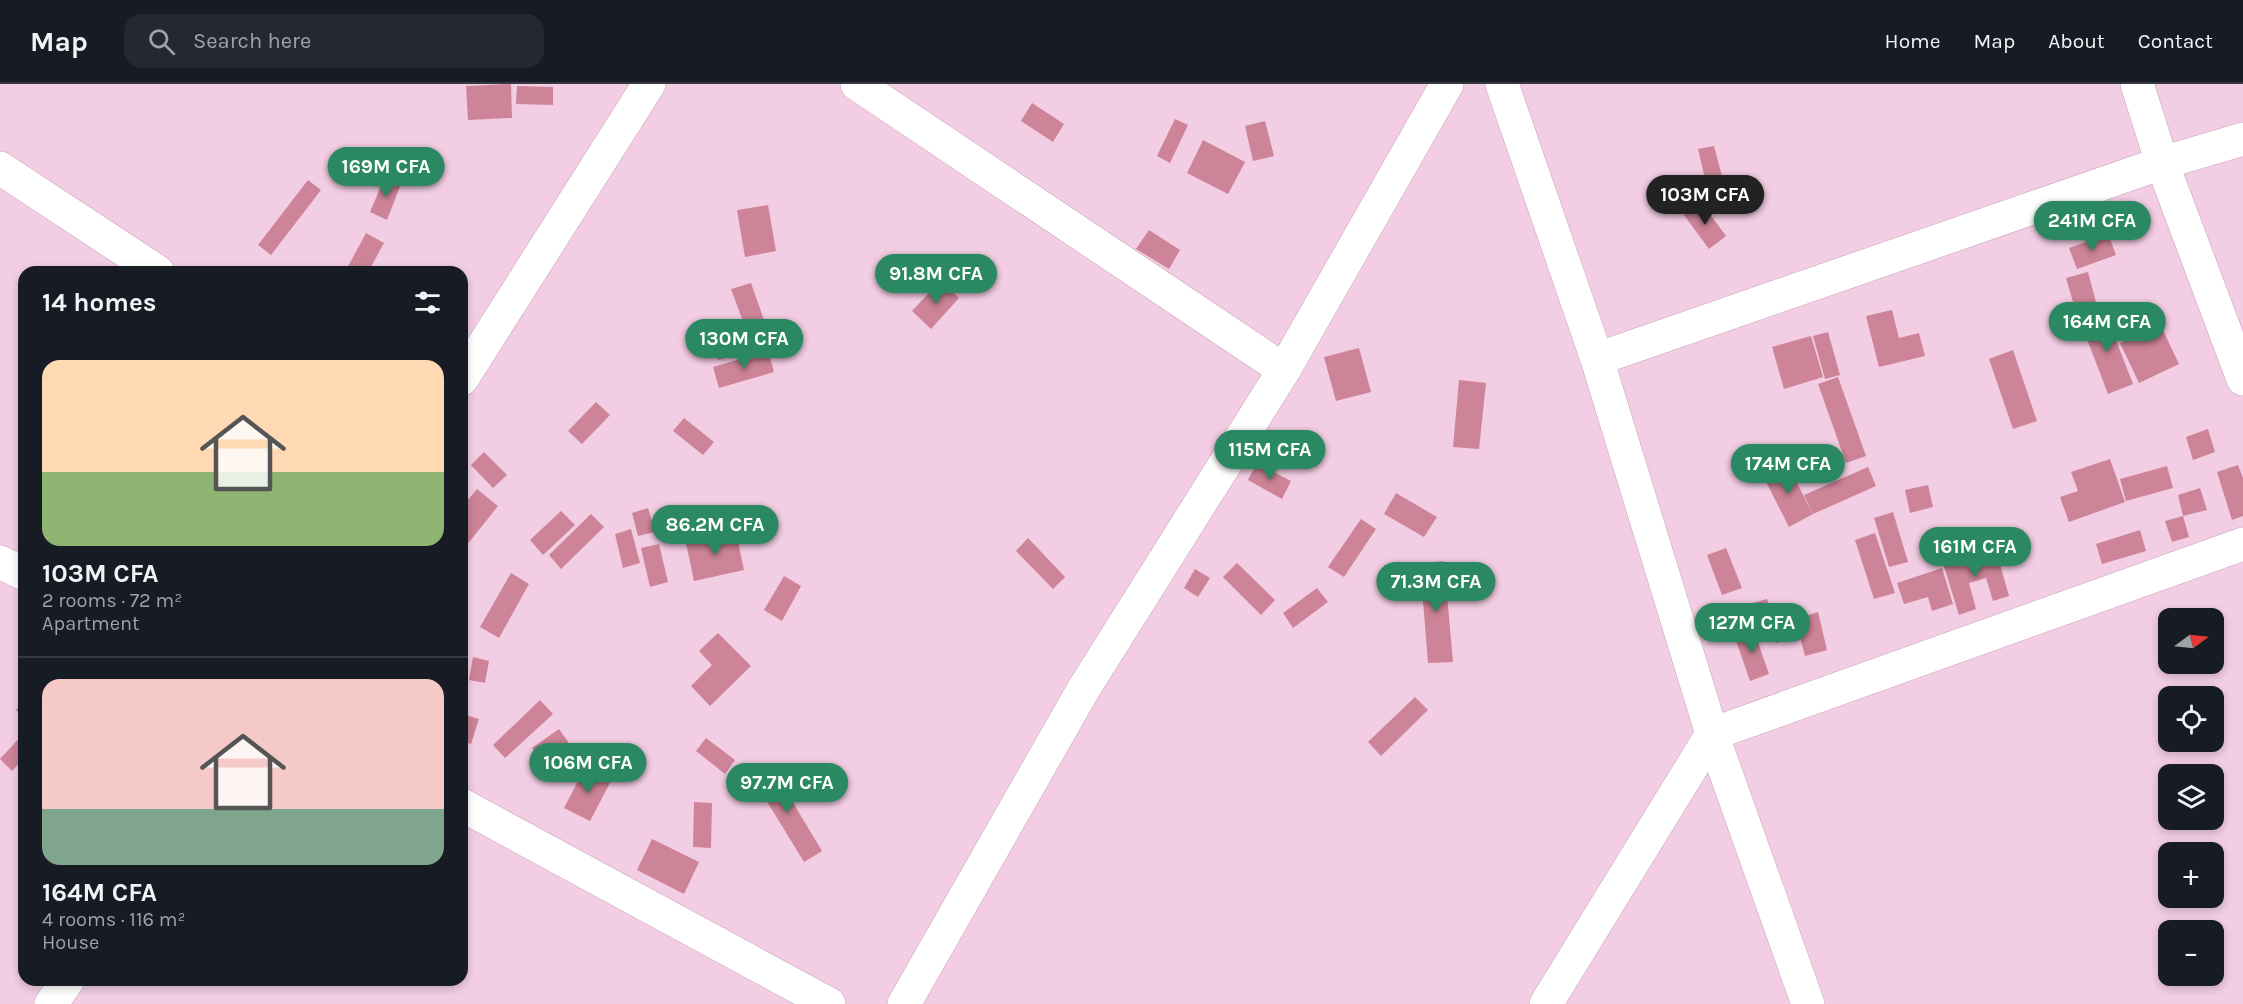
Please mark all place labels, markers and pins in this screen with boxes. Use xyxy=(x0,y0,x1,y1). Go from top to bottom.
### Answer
pin: 169M CFA xyxy=(324,147,448,198)
pin: 103M CFA xyxy=(1643,175,1767,226)
pin: 241M CFA xyxy=(2030,201,2154,252)
pin: 91.8M CFA xyxy=(867,254,1005,305)
pin: 164M CFA xyxy=(2045,302,2169,353)
pin: 130M CFA xyxy=(682,319,806,370)
pin: 115M CFA xyxy=(1208,430,1332,481)
pin: 174M CFA xyxy=(1726,444,1850,495)
pin: 86.2M CFA xyxy=(646,505,784,556)
pin: 161M CFA xyxy=(1913,527,2037,578)
pin: 71.3M CFA xyxy=(1367,562,1505,613)
pin: 127M CFA xyxy=(1690,603,1814,654)
pin: 106M CFA xyxy=(526,743,650,794)
pin: 97.7M CFA xyxy=(718,763,856,814)

